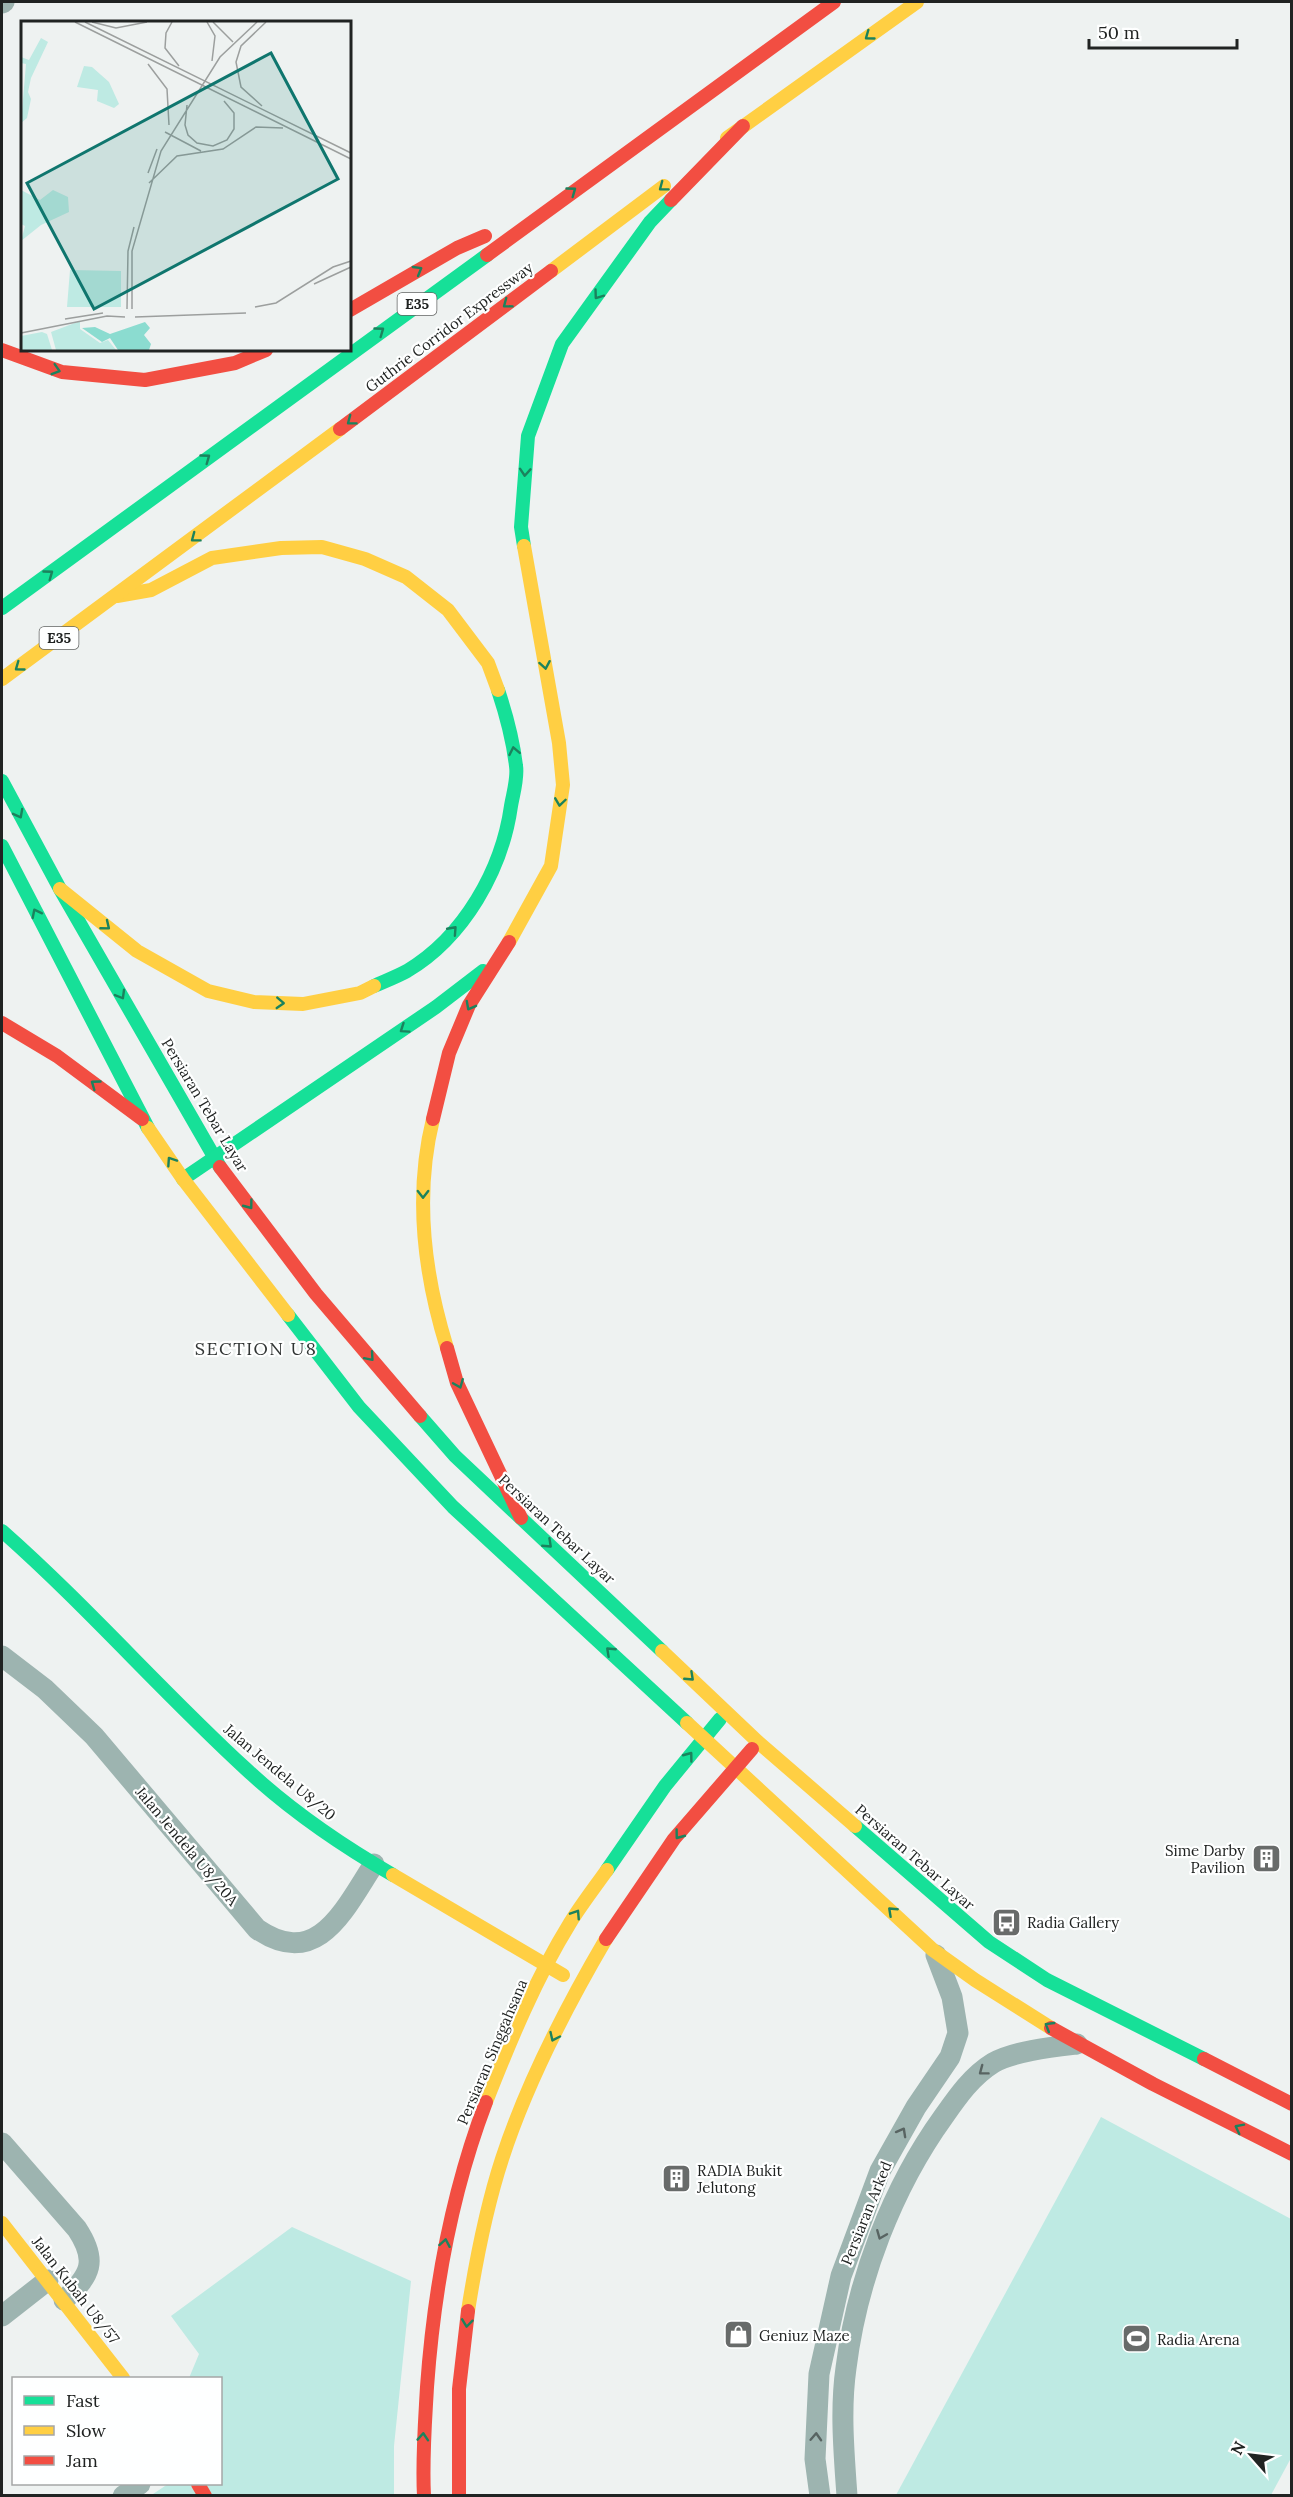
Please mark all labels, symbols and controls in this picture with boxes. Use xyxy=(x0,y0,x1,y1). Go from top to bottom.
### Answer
scale bar xyxy=(1089,12,1238,50)
inset map xyxy=(21,21,351,351)
text: 50 m xyxy=(1098,21,1140,44)
one-way arrow xyxy=(865,29,876,40)
one-way arrow xyxy=(658,179,669,190)
one-way arrow xyxy=(565,187,576,198)
street label: Guthrie Corridor Expressway xyxy=(362,258,536,396)
one-way arrow xyxy=(412,266,422,277)
one-way arrow xyxy=(594,288,605,299)
road number: E35 xyxy=(398,293,436,315)
one-way arrow xyxy=(502,296,513,307)
one-way arrow xyxy=(374,327,385,338)
one-way arrow xyxy=(51,363,61,375)
one-way arrow xyxy=(346,413,357,424)
one-way arrow xyxy=(200,455,211,466)
one-way arrow xyxy=(519,467,532,477)
one-way arrow xyxy=(190,531,201,542)
one-way arrow xyxy=(42,570,53,581)
road number: E35 xyxy=(40,627,78,649)
one-way arrow xyxy=(14,660,25,671)
one-way arrow xyxy=(539,660,551,669)
one-way arrow xyxy=(508,746,521,756)
one-way arrow xyxy=(555,797,567,806)
one-way arrow xyxy=(12,807,23,818)
one-way arrow xyxy=(32,909,43,919)
one-way arrow xyxy=(99,919,110,930)
one-way arrow xyxy=(446,926,457,937)
one-way arrow xyxy=(113,989,125,999)
one-way arrow xyxy=(276,997,285,1010)
one-way arrow xyxy=(466,1000,477,1010)
one-way arrow xyxy=(399,1022,410,1033)
street label: Persiaran Tebar Layar xyxy=(158,1035,253,1176)
one-way arrow xyxy=(90,1080,101,1091)
one-way arrow xyxy=(167,1156,178,1167)
one-way arrow xyxy=(417,1189,429,1198)
one-way arrow xyxy=(242,1198,253,1209)
district label: SECTION U8 xyxy=(195,1337,317,1360)
one-way arrow xyxy=(363,1350,374,1361)
one-way arrow xyxy=(452,1378,464,1389)
street label: Persiaran Tebar Layar xyxy=(495,1470,620,1588)
one-way arrow xyxy=(541,1536,552,1547)
one-way arrow xyxy=(606,1647,617,1658)
one-way arrow xyxy=(683,1670,694,1681)
street label: Jalan Jendela U8/20 xyxy=(219,1719,340,1825)
one-way arrow xyxy=(681,1751,692,1762)
street label: Jalan Jendela U8/20A xyxy=(130,1782,243,1911)
street label: Persiaran Tebar Layar xyxy=(851,1800,979,1914)
one-way arrow xyxy=(676,1828,687,1839)
place label: Sime Darby Pavilion xyxy=(1165,1841,1245,1877)
building icon: Sime Darby Pavilion xyxy=(1250,1843,1282,1875)
bus stop icon: Radia Gallery xyxy=(990,1906,1022,1938)
one-way arrow xyxy=(888,1908,899,1919)
one-way arrow xyxy=(568,1910,579,1921)
place label: Radia Gallery xyxy=(1027,1913,1119,1932)
street label: Persiaran Singgahsana xyxy=(453,1976,531,2128)
one-way arrow xyxy=(1045,2022,1055,2034)
one-way arrow xyxy=(549,2031,561,2042)
one-way arrow xyxy=(978,2064,989,2075)
one-way arrow xyxy=(1235,2123,1246,2135)
one-way arrow xyxy=(895,2128,906,2138)
street label: Persiaran Arked xyxy=(837,2158,896,2268)
place label: RADIA Bukit Jelutong xyxy=(696,2161,783,2197)
building icon: RADIA Bukit Jelutong xyxy=(660,2163,692,2195)
one-way arrow xyxy=(876,2229,888,2240)
street label: Jalan Kubah U8/57 xyxy=(27,2232,124,2348)
one-way arrow xyxy=(438,2239,451,2249)
one-way arrow xyxy=(461,2318,473,2327)
shop icon: Geniuz Maze xyxy=(722,2319,754,2351)
sports icon: Radia Arena xyxy=(1120,2323,1152,2355)
place label: Geniuz Maze xyxy=(759,2326,850,2345)
place label: Radia Arena xyxy=(1157,2330,1240,2349)
legend xyxy=(12,2377,222,2485)
text: Fast xyxy=(66,2389,100,2412)
text: Slow xyxy=(66,2419,106,2442)
north arrow xyxy=(1221,2425,1281,2485)
one-way arrow xyxy=(417,2433,430,2442)
one-way arrow xyxy=(809,2433,822,2442)
text: N xyxy=(1226,2438,1249,2458)
text: Jam xyxy=(65,2449,98,2472)

